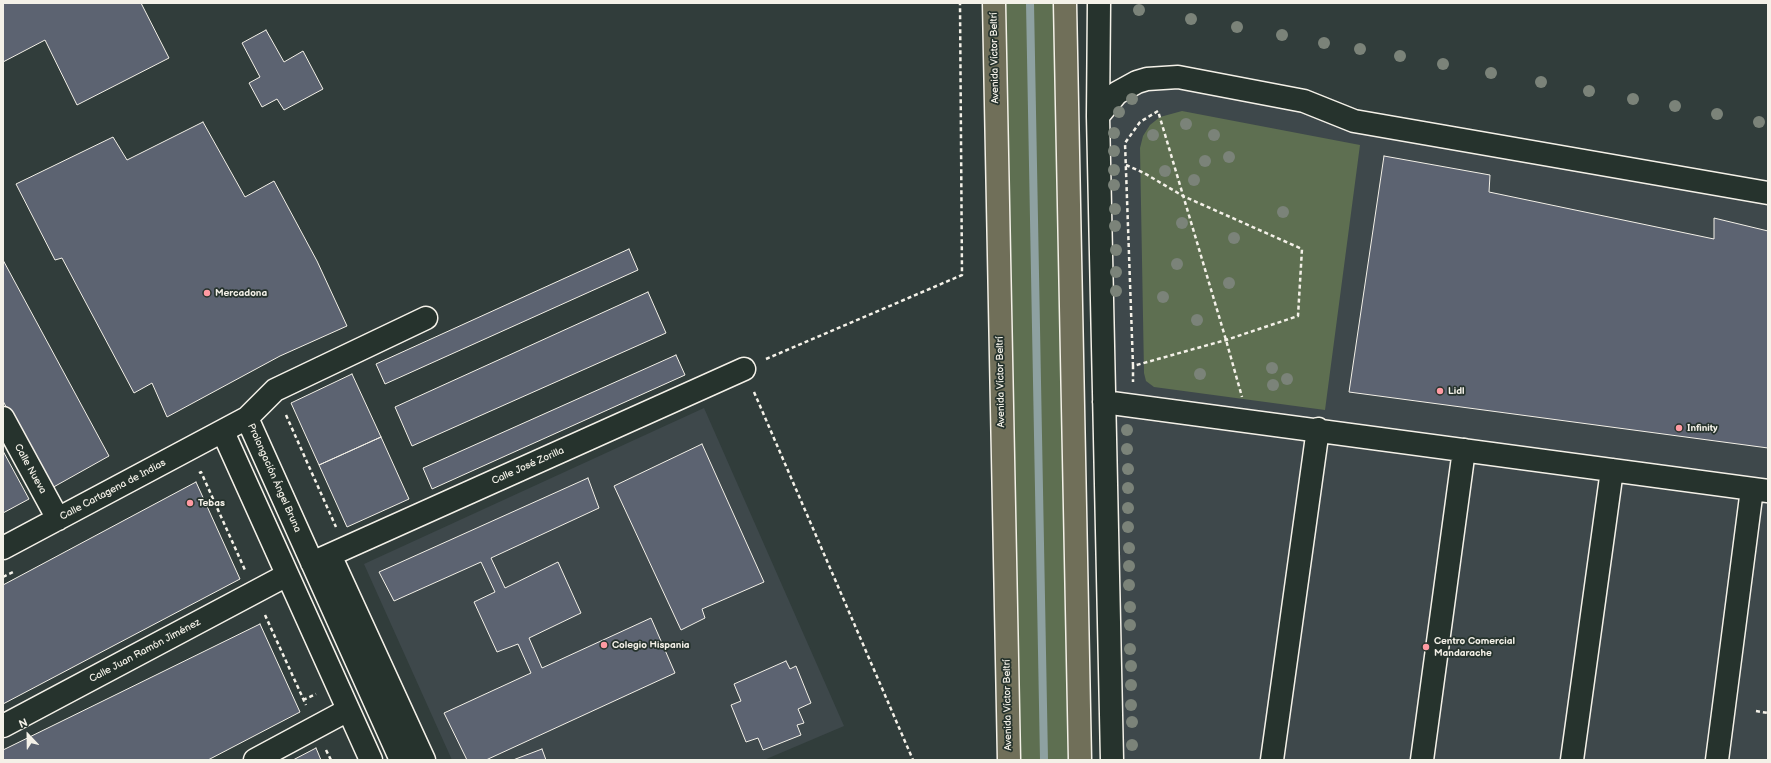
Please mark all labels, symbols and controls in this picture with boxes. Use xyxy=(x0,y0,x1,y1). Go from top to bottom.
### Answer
street label: Avenida Víctor Beltrí xyxy=(988,12,1002,104)
place label: Mercadona xyxy=(215,287,267,299)
marker: Mercadona xyxy=(202,288,212,298)
street label: Avenida Víctor Beltrí xyxy=(994,336,1008,428)
place label: Lidl xyxy=(1448,385,1465,397)
marker: Lidl xyxy=(1435,386,1445,396)
street label: Prolongación Ángel Bruna xyxy=(245,422,303,534)
place label: Infinity xyxy=(1687,422,1718,434)
marker: Infinity xyxy=(1674,423,1684,433)
street label: Calle Nueva xyxy=(11,442,49,496)
street label: Calle José Zorilla xyxy=(490,445,566,487)
street label: Calle Cartagena de Indias xyxy=(58,457,168,523)
place label: Tebas xyxy=(198,497,225,509)
marker: Tebas xyxy=(185,498,195,508)
street label: Calle Juan Ramón Jiménez xyxy=(87,617,203,685)
place label: Centro Comercial Mandarache xyxy=(1434,635,1515,658)
place label: Colegio Hispania xyxy=(612,639,690,651)
marker: Colegio Hispania xyxy=(599,640,609,650)
marker: Centro Comercial Mandarache xyxy=(1421,642,1431,652)
street label: Avenida Víctor Beltrí xyxy=(1001,659,1015,751)
north arrow xyxy=(8,715,48,755)
text: N xyxy=(17,716,30,731)

